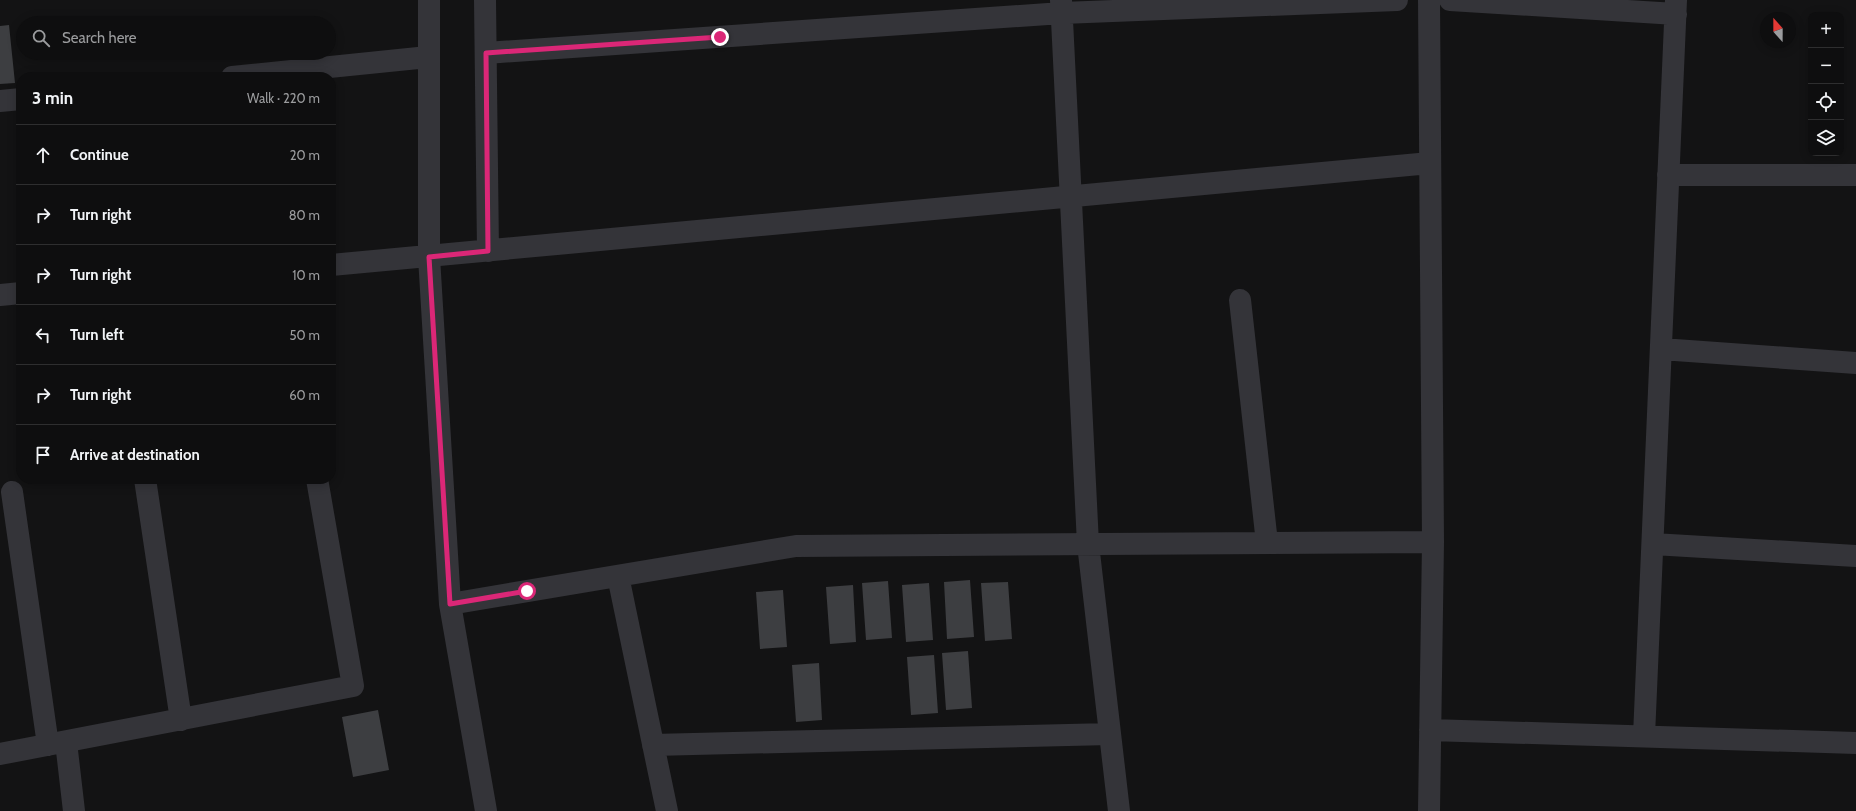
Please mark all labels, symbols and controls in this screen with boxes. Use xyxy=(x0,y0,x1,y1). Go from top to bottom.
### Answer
north arrow xyxy=(1760,12,1796,48)
map controls xyxy=(1808,12,1844,156)
button: + xyxy=(1808,12,1844,48)
search box xyxy=(16,16,336,60)
icon: search xyxy=(30,27,52,49)
route end xyxy=(711,28,729,46)
text: Search here xyxy=(62,29,137,47)
button: − xyxy=(1808,48,1844,84)
button: locate xyxy=(1808,84,1844,120)
text: 3 min xyxy=(32,88,73,108)
text: Walk · 220 m xyxy=(247,90,320,106)
button: layers xyxy=(1808,120,1844,156)
icon: ahead xyxy=(32,144,54,166)
text: Continue xyxy=(70,146,129,164)
text: 20 m xyxy=(290,147,320,163)
icon: right xyxy=(32,204,54,226)
text: Turn right xyxy=(70,206,131,224)
text: 80 m xyxy=(289,207,320,223)
icon: right xyxy=(32,264,54,286)
text: Turn right xyxy=(70,266,131,284)
text: 10 m xyxy=(292,267,320,283)
icon: left xyxy=(32,324,54,346)
text: Turn left xyxy=(70,326,124,344)
text: 50 m xyxy=(290,327,320,343)
icon: right xyxy=(32,384,54,406)
text: Turn right xyxy=(70,386,131,404)
text: 60 m xyxy=(289,387,320,403)
icon: arrive xyxy=(32,444,54,466)
text: Arrive at destination xyxy=(70,446,200,464)
route start xyxy=(518,582,536,600)

